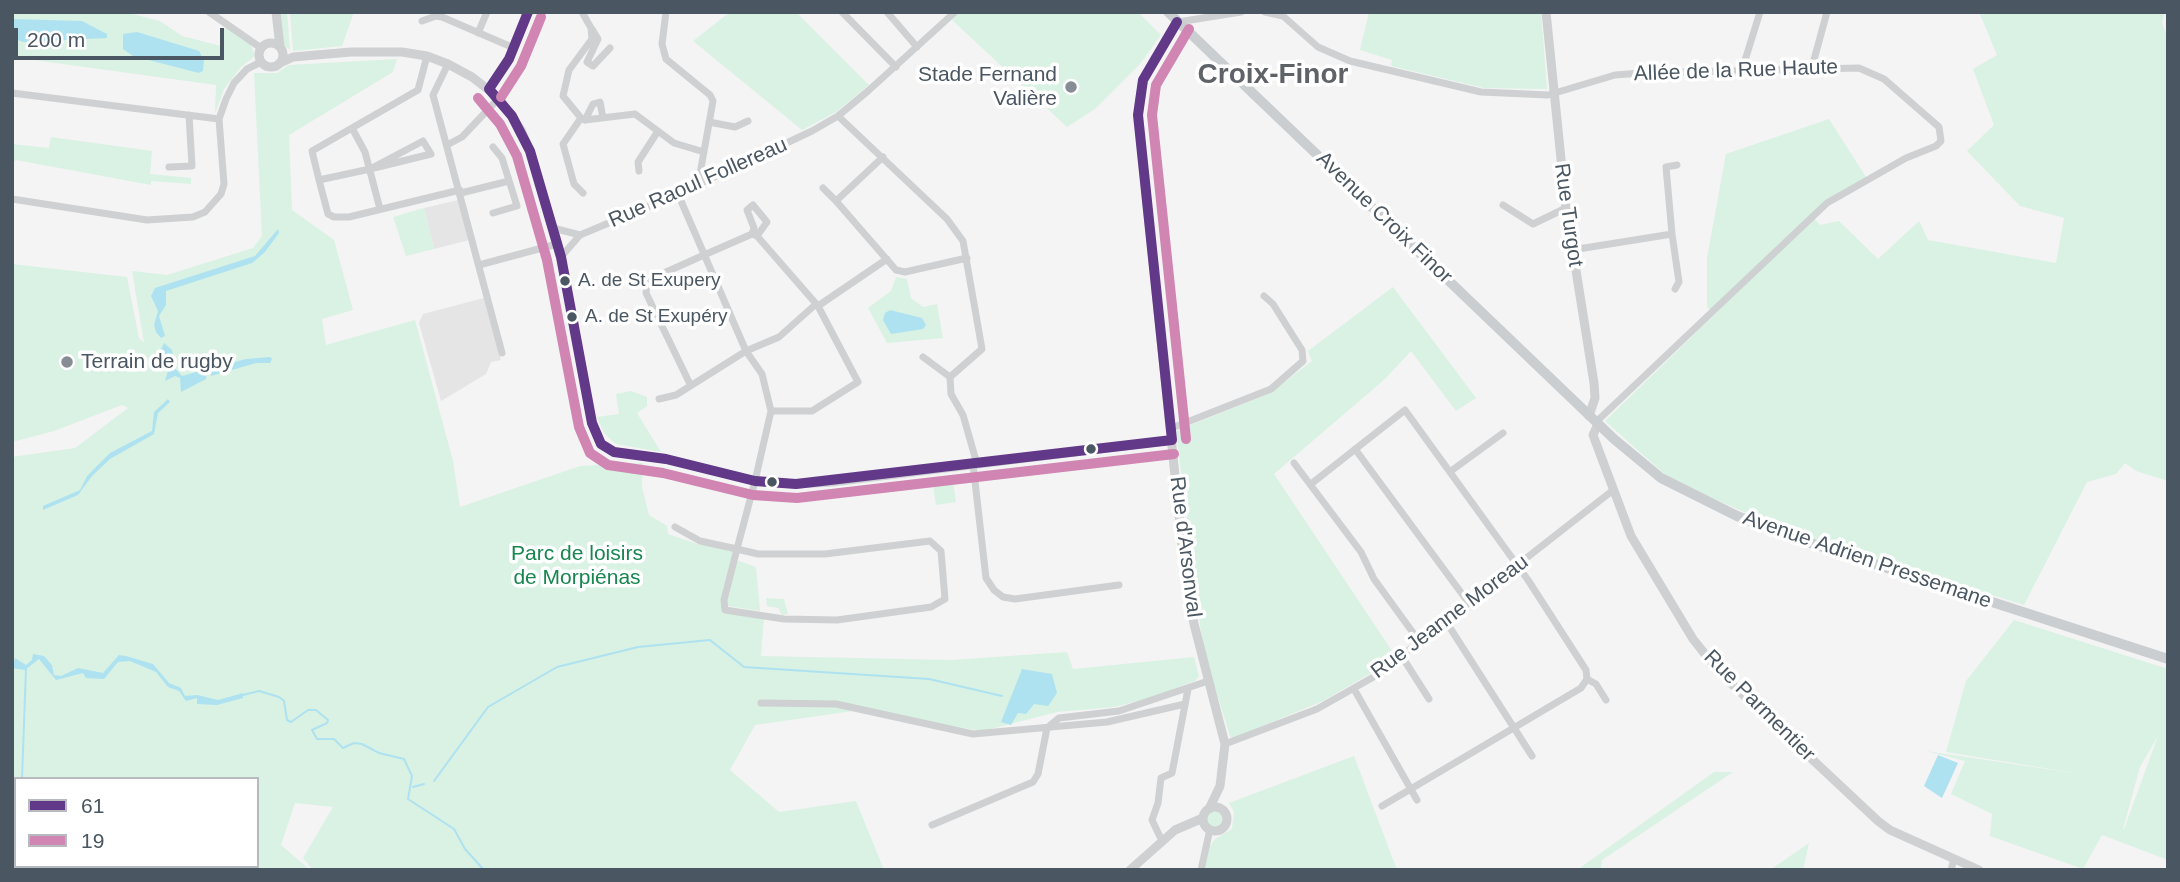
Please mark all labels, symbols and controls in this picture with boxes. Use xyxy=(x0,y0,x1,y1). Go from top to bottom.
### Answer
scale bar xyxy=(18,14,228,58)
text: 200 m xyxy=(27,28,85,51)
street label: Allée de la Rue Haute xyxy=(1633,55,1839,87)
district label: Croix-Finor xyxy=(1198,58,1348,92)
place label: Stade Fernand Valière xyxy=(918,62,1057,112)
marker: Stade Fernand Valière xyxy=(1063,79,1079,95)
street label: Rue Raoul Follereau xyxy=(605,132,791,234)
street label: Avenue Croix Finor xyxy=(1311,147,1457,289)
street label: Rue Turgot xyxy=(1548,162,1588,268)
place label: A. de St Exupery xyxy=(578,270,721,292)
marker: A. de St Exupery xyxy=(558,274,572,288)
place label: A. de St Exupéry xyxy=(585,306,728,328)
marker: A. de St Exupéry xyxy=(565,310,579,324)
place label: Terrain de rugby xyxy=(81,349,233,375)
marker: Terrain de rugby xyxy=(59,354,75,370)
unlabelled marker xyxy=(1084,442,1098,456)
unlabelled marker xyxy=(765,475,779,489)
street label: Rue d'Arsonval xyxy=(1164,475,1206,619)
street label: Avenue Adrien Pressemane xyxy=(1739,506,1995,614)
park label: Parc de loisirs de Morpiénas xyxy=(511,541,643,591)
street label: Rue Jeanne Moreau xyxy=(1366,550,1534,684)
street label: Rue Parmentier xyxy=(1698,645,1820,767)
legend xyxy=(14,777,259,868)
text: 61 xyxy=(81,794,104,817)
text: 19 xyxy=(81,829,104,852)

